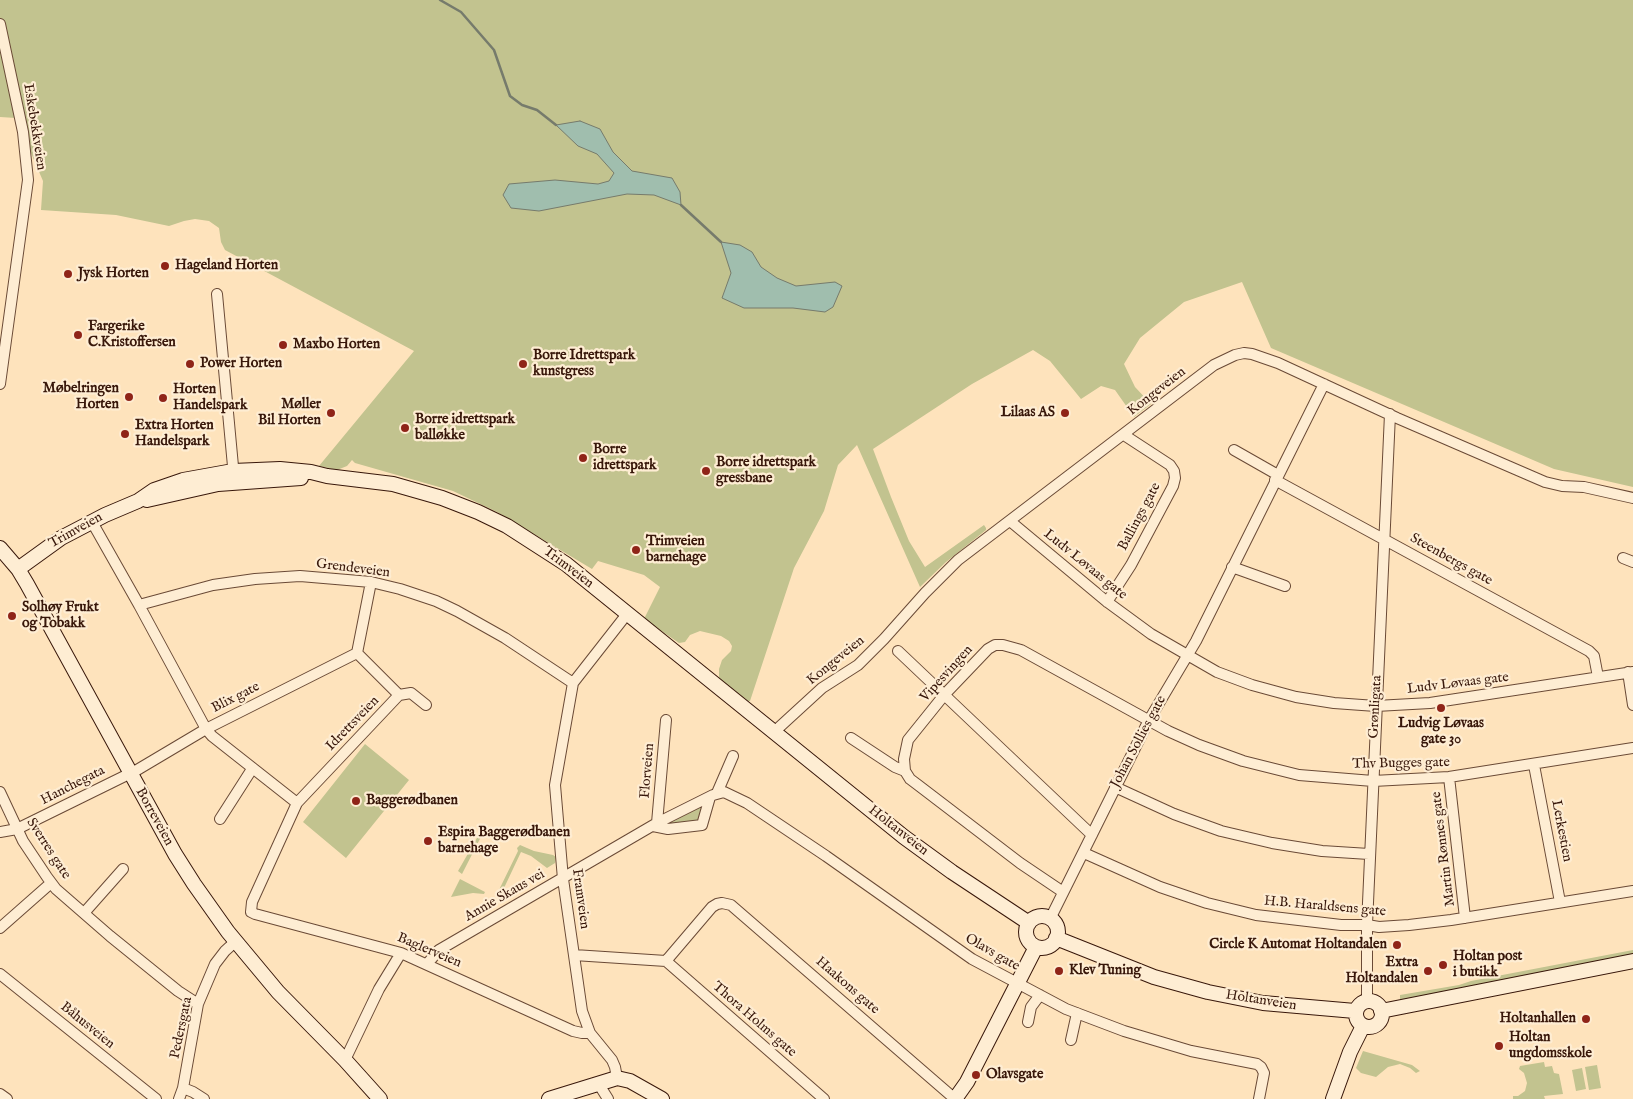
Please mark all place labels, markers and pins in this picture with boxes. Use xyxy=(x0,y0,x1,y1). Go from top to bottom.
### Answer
place label: Hageland Horten xyxy=(175,258,278,274)
marker: Hageland Horten xyxy=(159,260,171,272)
place label: Jysk Horten xyxy=(78,266,149,282)
marker: Jysk Horten xyxy=(62,268,74,280)
place label: Fargerike C.Kristoffersen xyxy=(88,319,176,352)
marker: Fargerike C.Kristoffersen xyxy=(72,329,84,341)
place label: Maxbo Horten xyxy=(293,337,380,353)
marker: Maxbo Horten xyxy=(277,339,289,351)
place label: Borre Idrettspark kunstgress xyxy=(533,348,635,381)
place label: Power Horten xyxy=(200,356,282,372)
marker: Power Horten xyxy=(184,358,196,370)
marker: Borre Idrettspark kunstgress xyxy=(517,358,529,370)
place label: Møbelringen Horten xyxy=(43,381,119,414)
place label: Horten Handelspark xyxy=(173,382,247,414)
marker: Møbelringen Horten xyxy=(123,391,135,403)
marker: Horten Handelspark xyxy=(157,392,169,404)
place label: Møller Bil Horten xyxy=(258,397,321,430)
place label: Lilaas AS xyxy=(1001,405,1055,421)
marker: Møller Bil Horten xyxy=(325,407,337,419)
marker: Lilaas AS xyxy=(1059,407,1071,419)
place label: Borre idrettspark balløkke xyxy=(415,412,515,444)
place label: Extra Horten Handelspark xyxy=(135,418,214,451)
marker: Borre idrettspark balløkke xyxy=(399,422,411,434)
marker: Extra Horten Handelspark xyxy=(119,428,131,440)
place label: Borre idrettspark xyxy=(593,442,656,474)
marker: Borre idrettspark xyxy=(577,452,589,464)
place label: Borre idrettspark gressbane xyxy=(716,455,816,488)
marker: Borre idrettspark gressbane xyxy=(700,465,712,477)
place label: Trimveien barnehage xyxy=(646,534,706,566)
marker: Trimveien barnehage xyxy=(630,544,642,556)
place label: Solhøy Frukt og Tobakk xyxy=(22,600,99,632)
marker: Solhøy Frukt og Tobakk xyxy=(6,610,18,622)
marker: Ludvig Løvaas gate 30 xyxy=(1435,702,1447,714)
place label: Ludvig Løvaas gate 30 xyxy=(1398,716,1484,749)
place label: Baggerødbanen xyxy=(366,793,458,809)
marker: Baggerødbanen xyxy=(350,795,362,807)
place label: Espira Baggerødbanen barnehage xyxy=(438,825,570,858)
marker: Espira Baggerødbanen barnehage xyxy=(422,835,434,847)
place label: Circle K Automat Holtandalen xyxy=(1209,937,1387,953)
marker: Circle K Automat Holtandalen xyxy=(1391,939,1403,951)
place label: Holtan post i butikk xyxy=(1453,949,1522,982)
place label: Extra Holtandalen xyxy=(1345,955,1418,988)
marker: Holtan post i butikk xyxy=(1437,959,1449,971)
place label: Klev Tuning xyxy=(1069,963,1141,979)
marker: Klev Tuning xyxy=(1053,965,1065,977)
marker: Extra Holtandalen xyxy=(1422,965,1434,977)
place label: Holtanhallen xyxy=(1500,1011,1576,1027)
marker: Holtanhallen xyxy=(1580,1013,1592,1025)
place label: Holtan ungdomsskole xyxy=(1509,1030,1592,1062)
marker: Holtan ungdomsskole xyxy=(1493,1040,1505,1052)
place label: Olavsgate xyxy=(986,1067,1043,1083)
marker: Olavsgate xyxy=(970,1069,982,1081)

